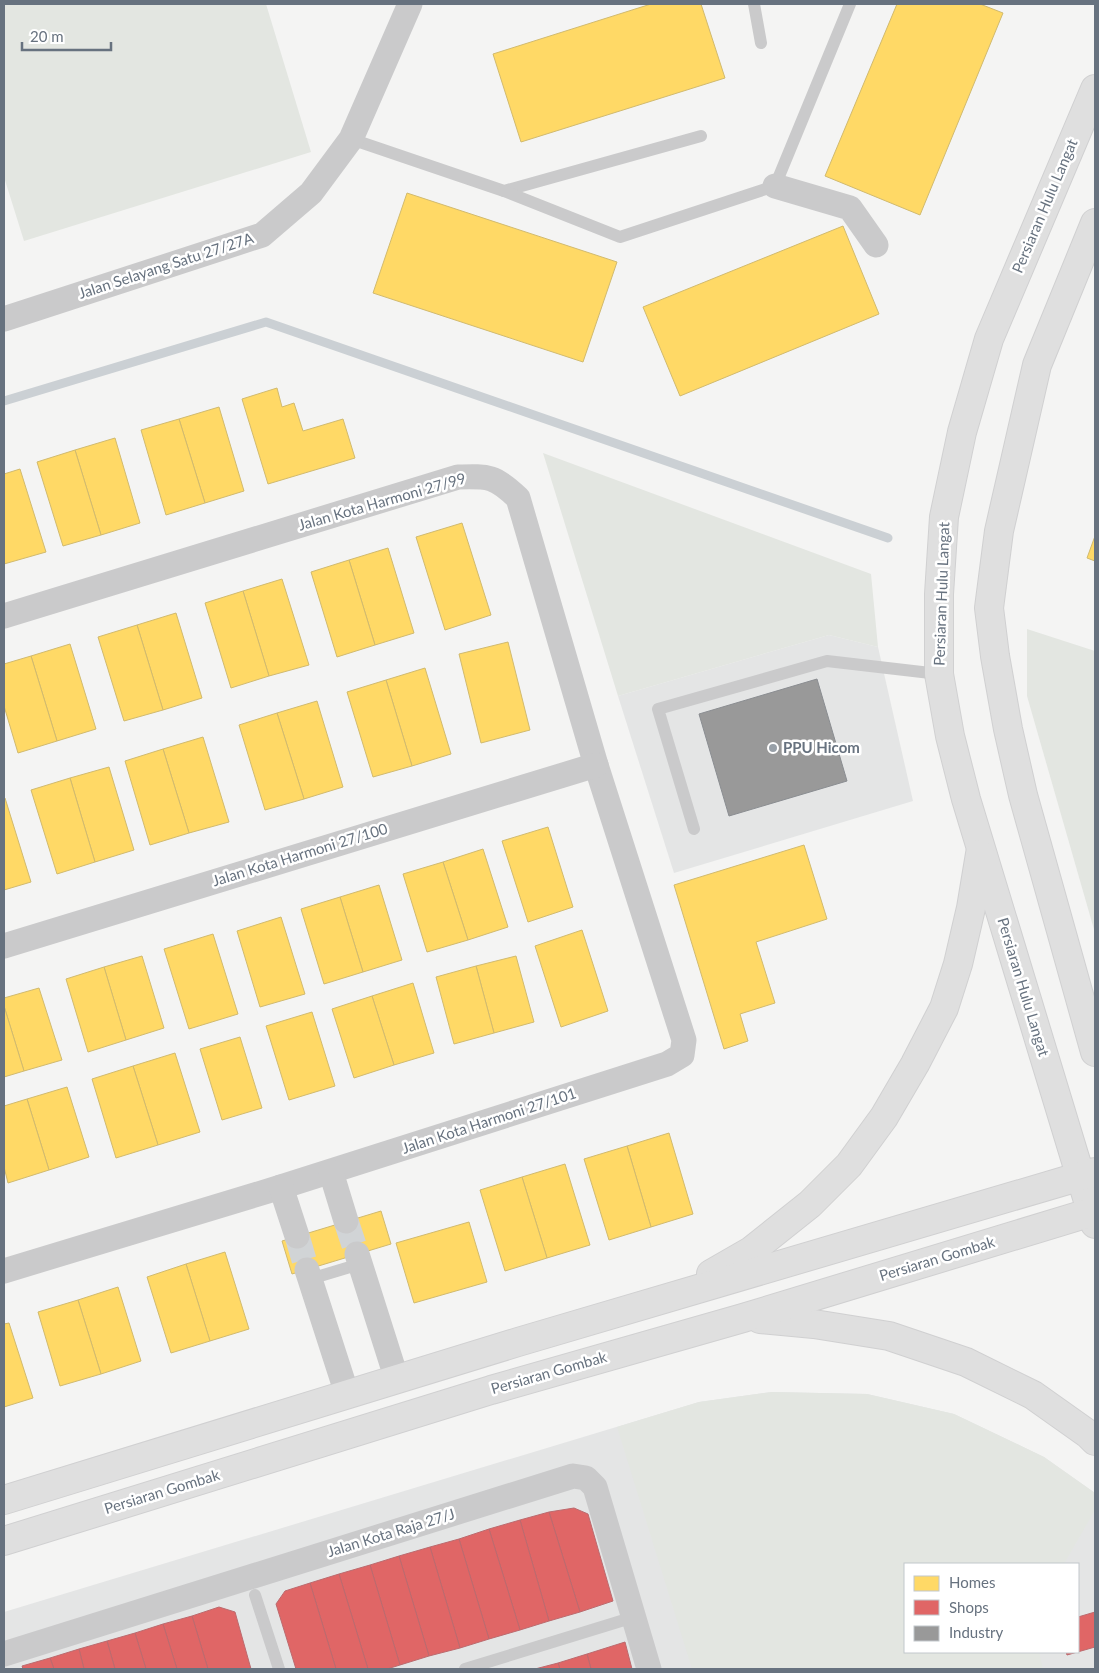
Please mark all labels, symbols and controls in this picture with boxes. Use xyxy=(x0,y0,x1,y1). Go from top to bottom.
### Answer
scale bar xyxy=(22,20,111,52)
text: 20 m xyxy=(30,27,64,45)
street label: Persiaran Hulu Langat xyxy=(1008,135,1081,275)
street label: Jalan Selayang Satu 27/27A xyxy=(76,228,256,302)
street label: Jalan Kota Harmoni 27/99 xyxy=(296,468,468,534)
street label: Persiaran Hulu Langat xyxy=(929,521,953,666)
place label: PPU Hicom xyxy=(783,738,860,756)
marker: PPU Hicom xyxy=(767,742,779,754)
street label: Jalan Kota Harmoni 27/100 xyxy=(210,819,390,889)
street label: Persiaran Hulu Langat xyxy=(994,915,1054,1059)
street label: Jalan Kota Harmoni 27/101 xyxy=(399,1083,578,1157)
street label: Persiaran Gombak xyxy=(877,1232,997,1284)
street label: Persiaran Gombak xyxy=(489,1347,609,1397)
street label: Persiaran Gombak xyxy=(102,1465,222,1517)
street label: Jalan Kota Raja 27/J xyxy=(325,1504,457,1560)
legend xyxy=(904,1563,1079,1653)
text: Homes xyxy=(949,1573,995,1591)
text: Shops xyxy=(949,1598,989,1616)
text: Industry xyxy=(949,1623,1004,1641)

